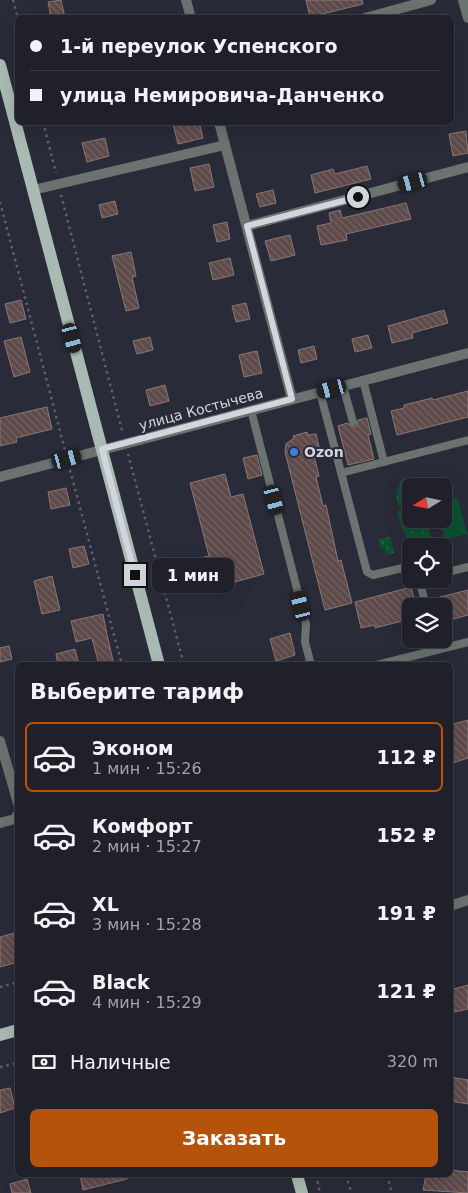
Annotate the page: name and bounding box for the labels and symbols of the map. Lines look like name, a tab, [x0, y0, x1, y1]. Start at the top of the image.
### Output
car	[396, 171, 429, 193]
route start	[347, 186, 369, 208]
car	[60, 322, 83, 354]
car	[315, 378, 348, 400]
street label: улица Костычева	[137, 385, 265, 433]
place label: Ozon	[304, 444, 344, 460]
marker: Ozon	[288, 446, 300, 458]
car	[50, 448, 83, 470]
north arrow	[402, 478, 452, 528]
car	[262, 484, 285, 516]
callout: 1 мин	[152, 558, 235, 592]
route end	[124, 564, 146, 586]
car	[290, 590, 311, 622]

